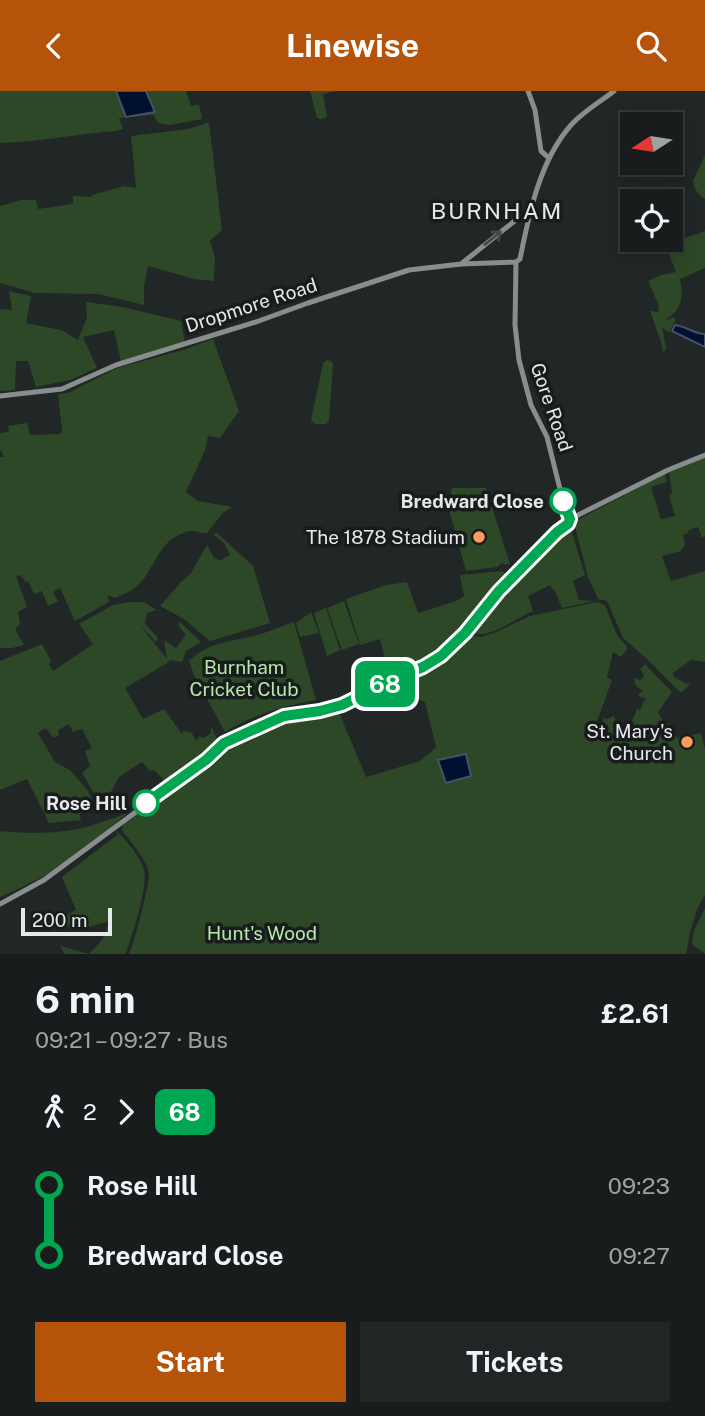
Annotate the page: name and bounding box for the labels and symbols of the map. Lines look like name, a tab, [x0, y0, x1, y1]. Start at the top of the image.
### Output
north arrow	[620, 112, 682, 175]
district label: BURNHAM	[431, 197, 563, 224]
one-way arrow	[484, 230, 502, 246]
street label: Dropmore Road	[182, 273, 320, 337]
street label: Gore Road	[527, 360, 577, 454]
marker: Bredward Close	[550, 488, 576, 514]
place label: Bredward Close	[400, 490, 544, 512]
place label: The 1878 Stadium	[306, 526, 465, 548]
marker: The 1878 Stadium	[471, 529, 487, 545]
park label: Burnham Cricket Club	[190, 656, 299, 700]
line badge: 68	[354, 661, 416, 707]
place label: St. Mary's Church	[586, 720, 673, 764]
marker: St. Mary's Church	[679, 734, 695, 750]
marker: Rose Hill	[133, 790, 159, 816]
place label: Rose Hill	[46, 792, 127, 814]
scale bar	[21, 905, 112, 937]
park label: Hunt's Wood	[207, 922, 317, 944]

